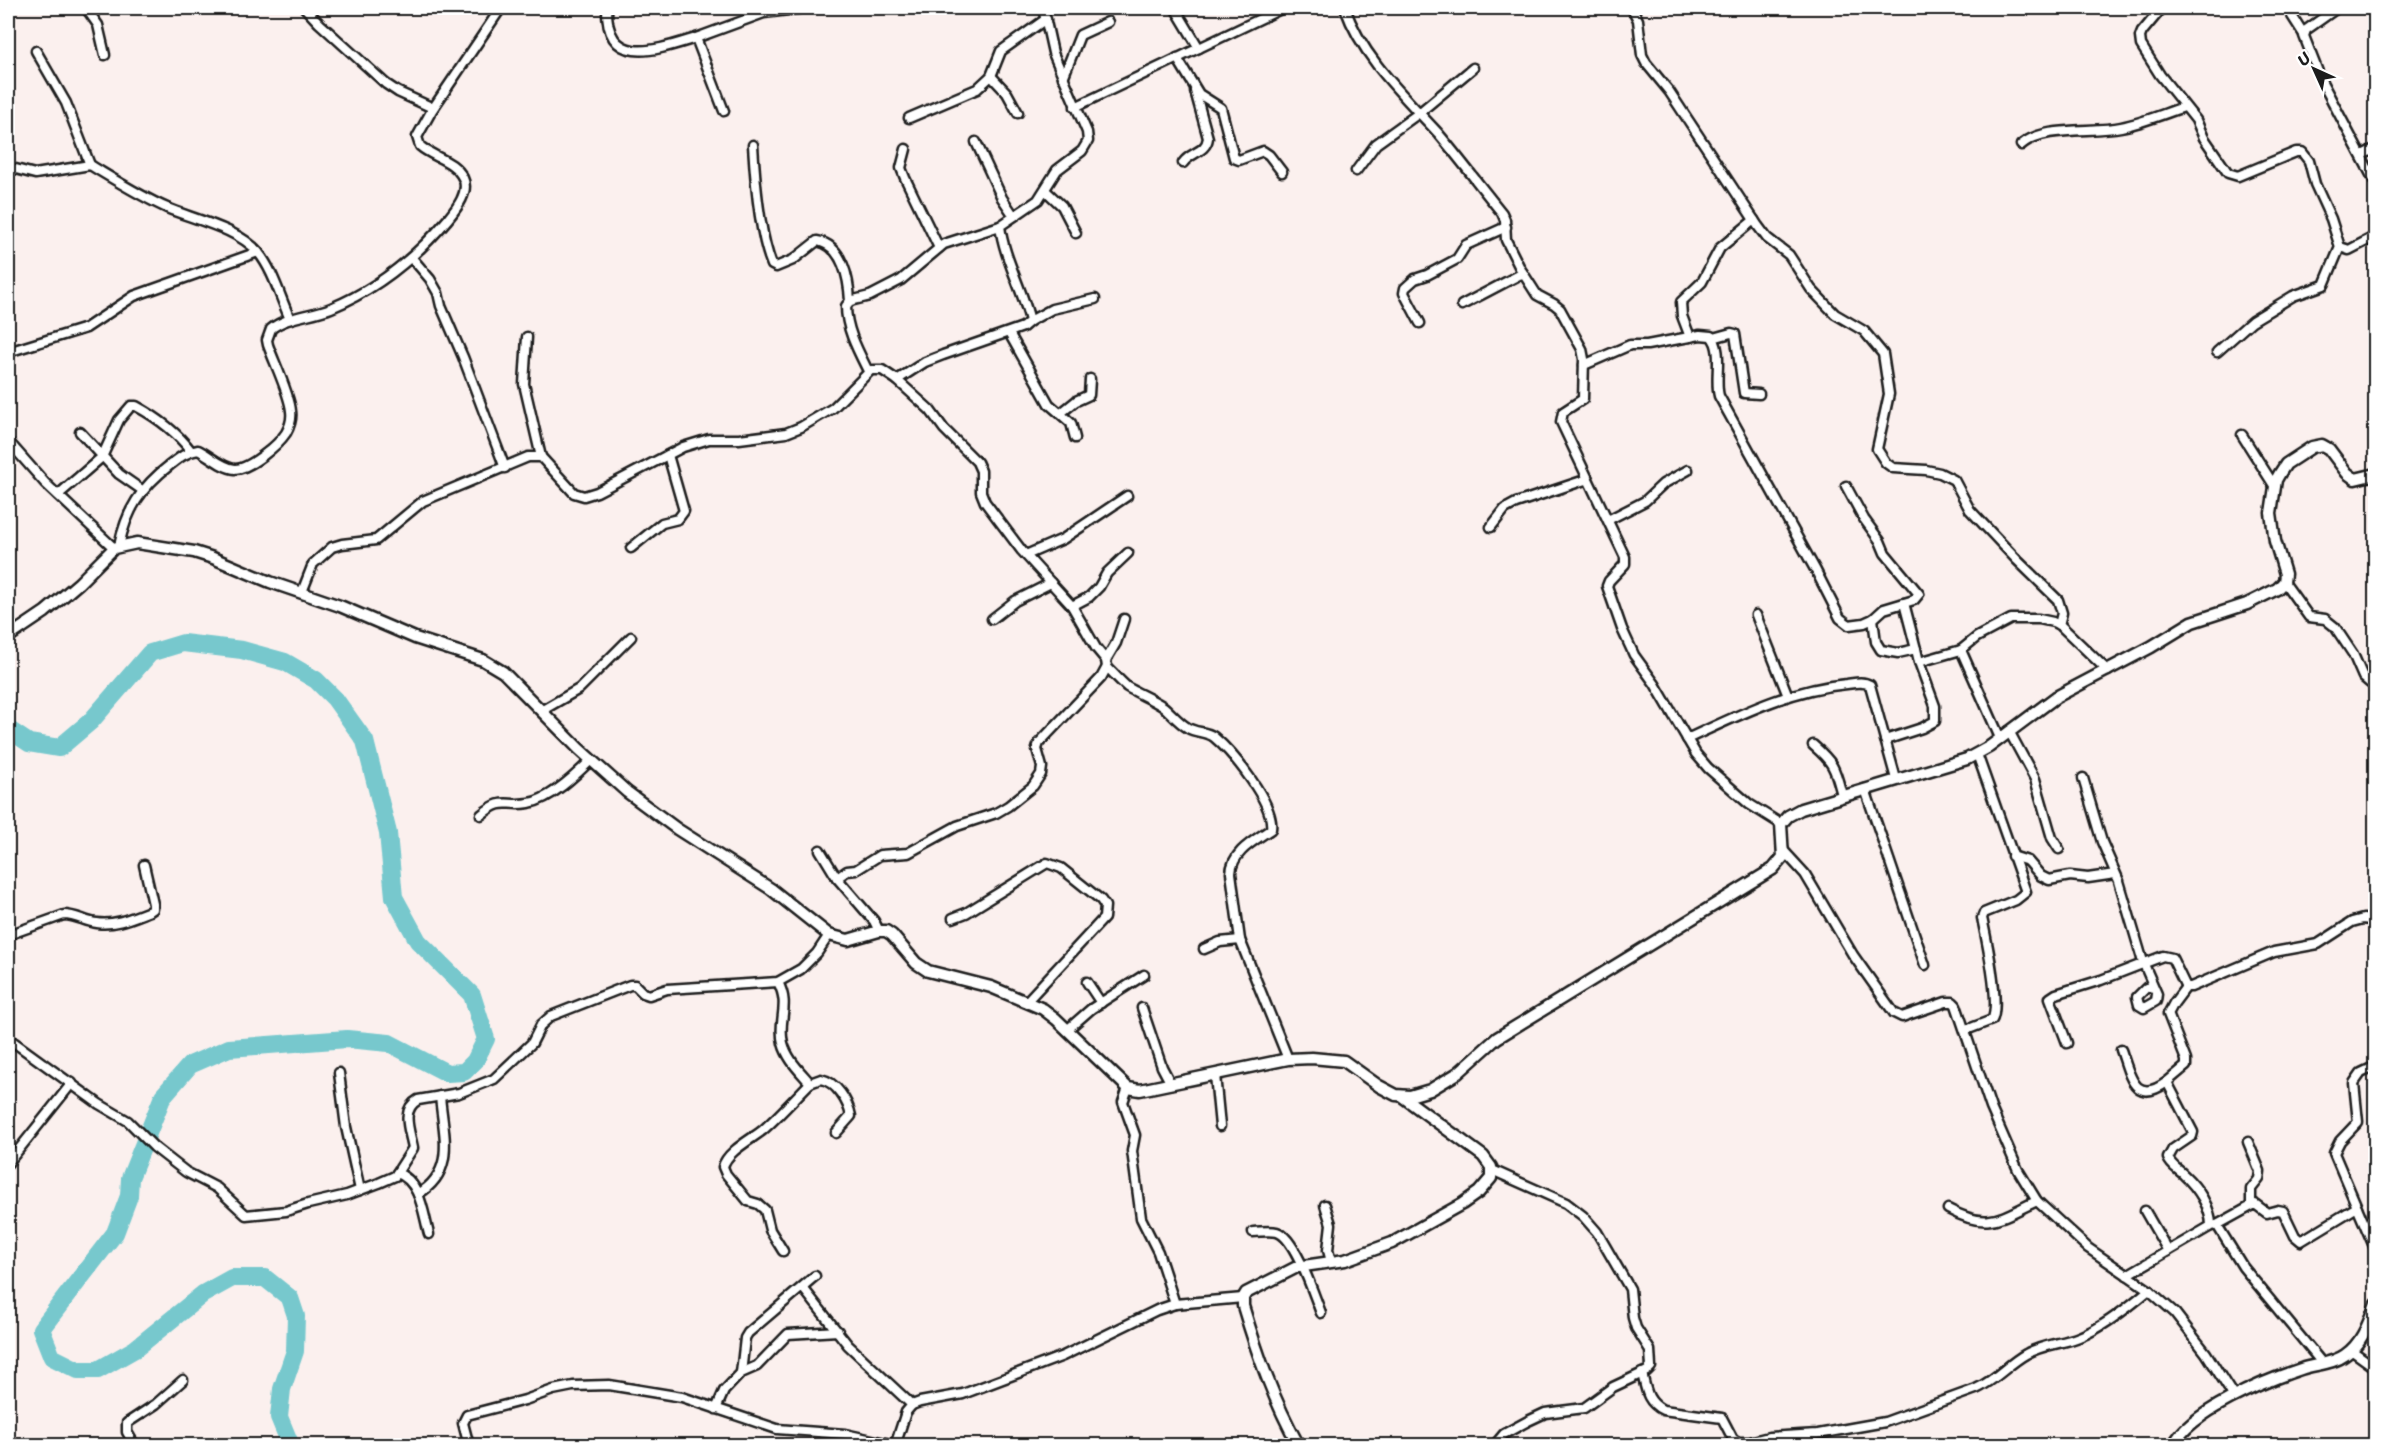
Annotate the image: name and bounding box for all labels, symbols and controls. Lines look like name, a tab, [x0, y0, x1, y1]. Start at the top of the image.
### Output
north arrow	[2284, 39, 2344, 99]
text: U	[2290, 44, 2319, 73]

